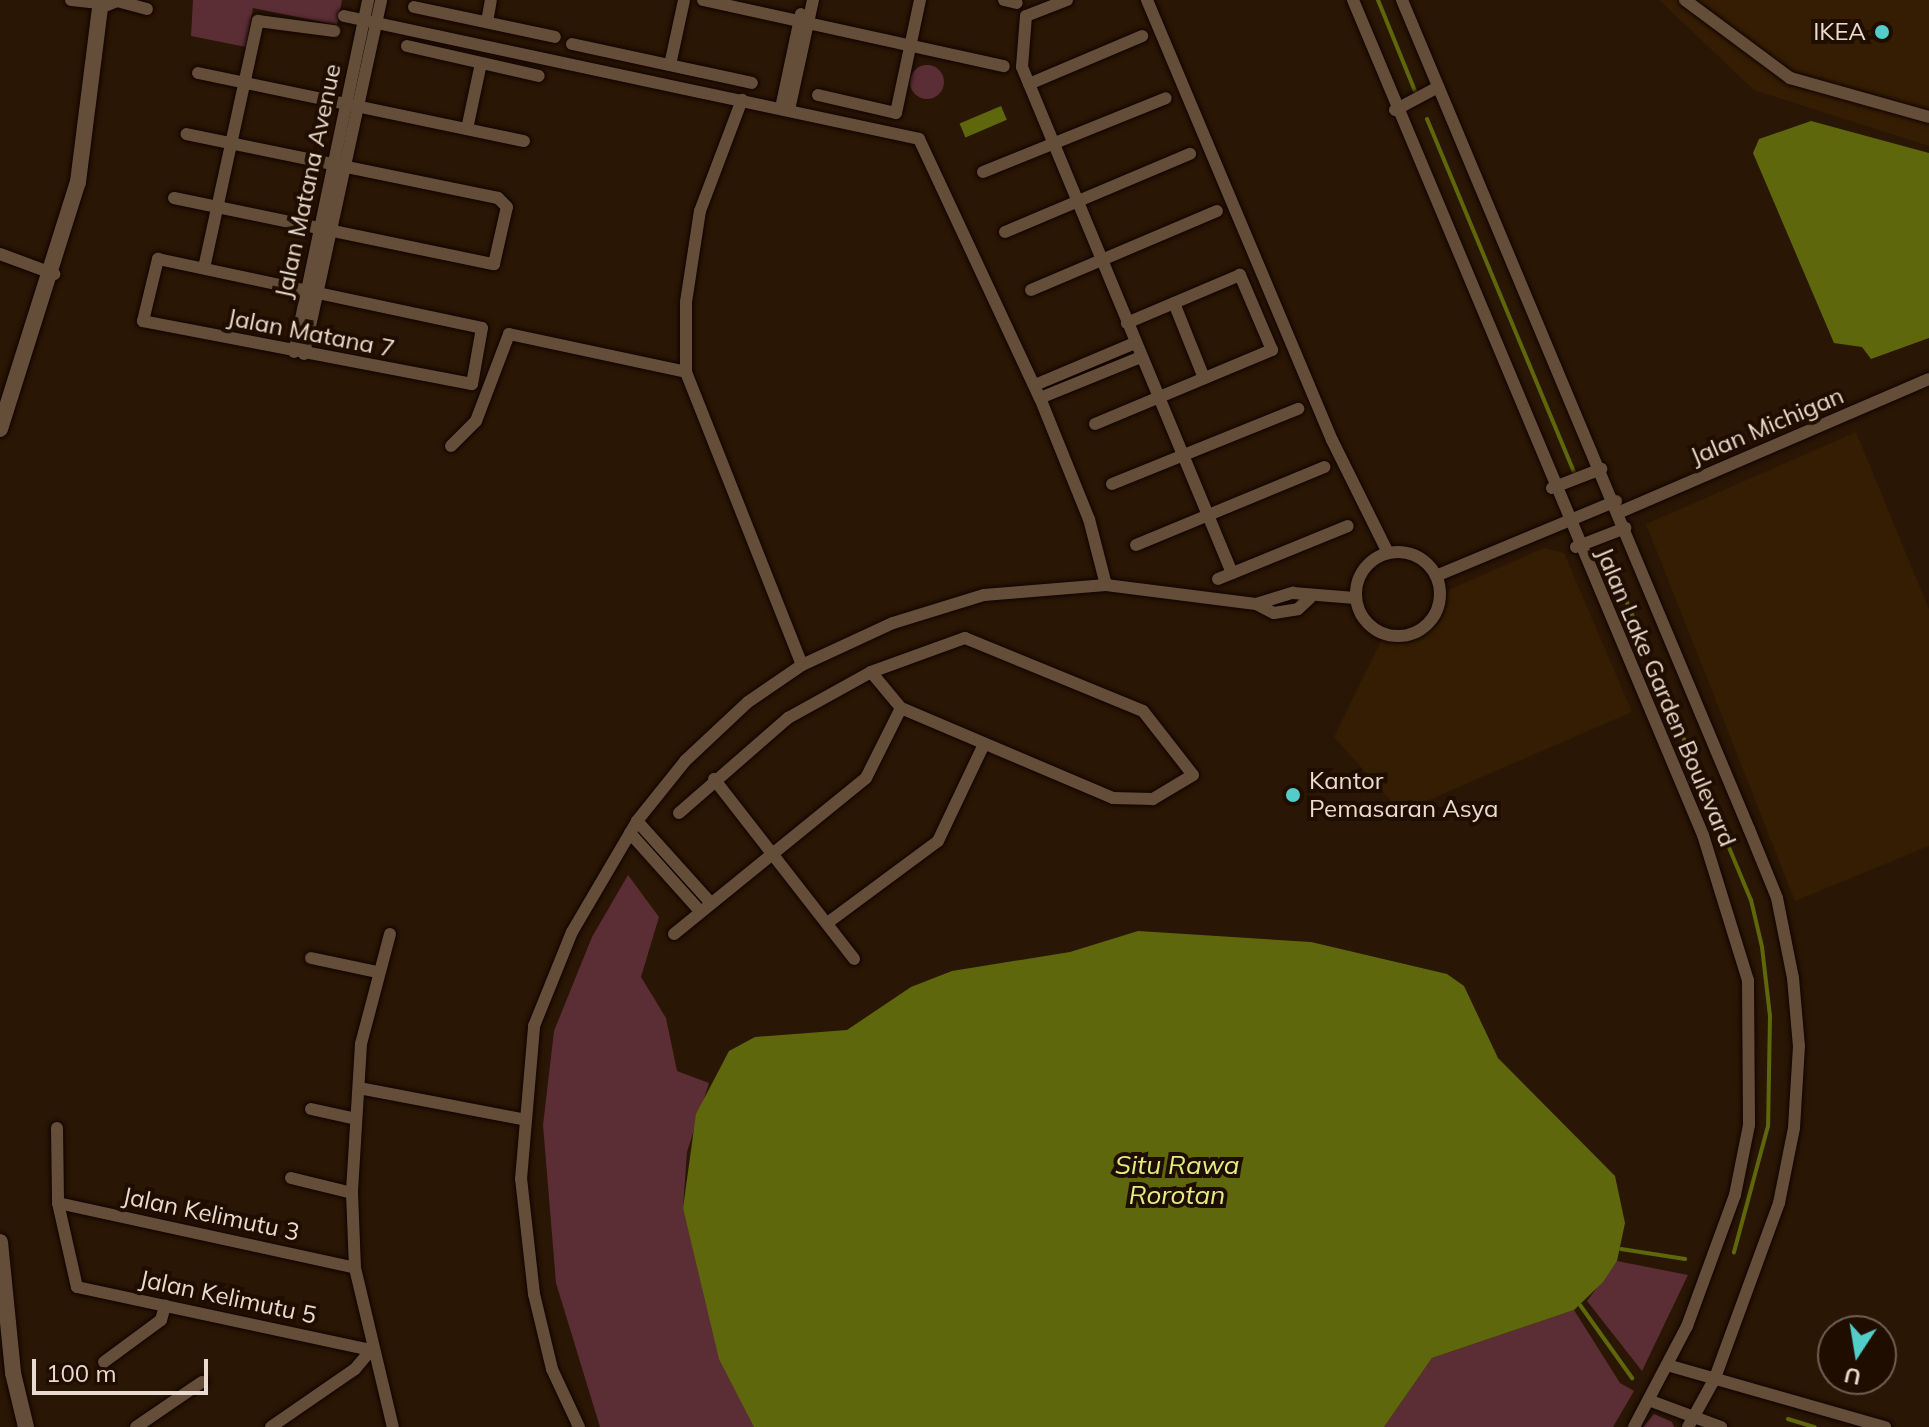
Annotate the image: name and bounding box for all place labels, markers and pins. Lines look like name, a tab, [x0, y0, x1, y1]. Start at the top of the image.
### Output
place label: IKEA	[1813, 18, 1866, 46]
marker: IKEA	[1873, 23, 1891, 41]
place label: Kantor Pemasaran Asya	[1309, 767, 1498, 823]
marker: Kantor Pemasaran Asya	[1284, 786, 1302, 804]

